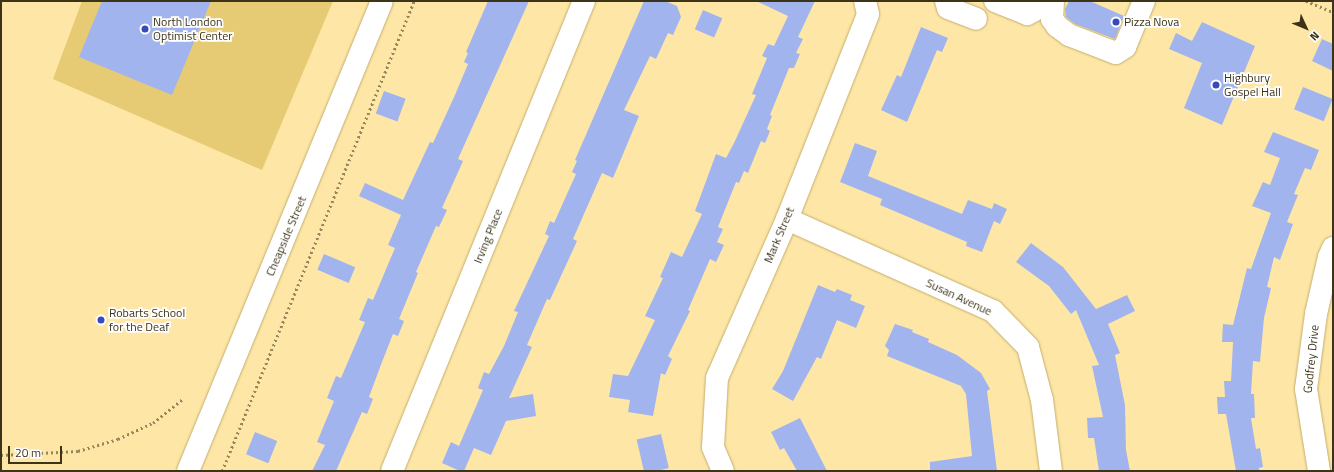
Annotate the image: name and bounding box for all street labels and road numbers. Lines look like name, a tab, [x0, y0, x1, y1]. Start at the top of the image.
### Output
street label: Cheapside Street	[263, 194, 309, 278]
street label: Mark Street	[761, 205, 797, 265]
street label: Irving Place	[470, 206, 506, 266]
street label: Susan Avenue	[924, 275, 994, 319]
street label: Godfrey Drive	[1300, 324, 1322, 394]

